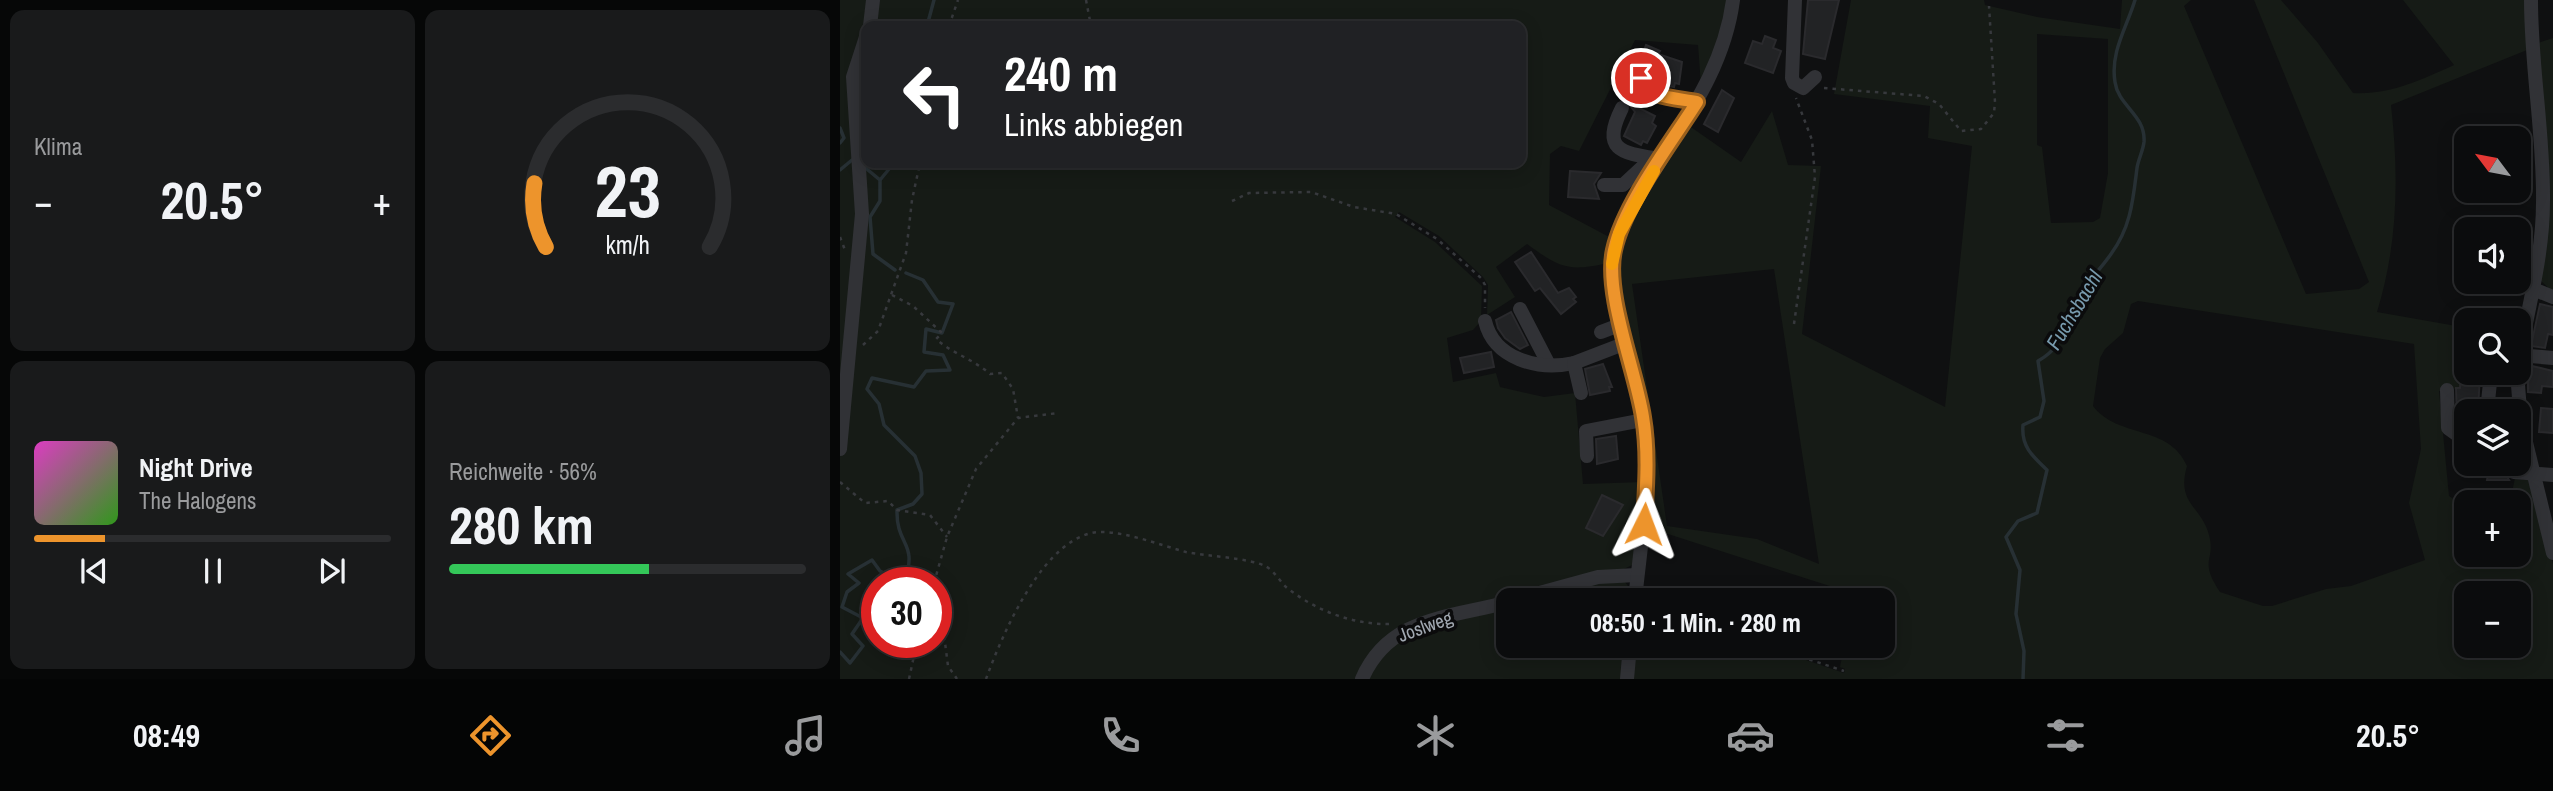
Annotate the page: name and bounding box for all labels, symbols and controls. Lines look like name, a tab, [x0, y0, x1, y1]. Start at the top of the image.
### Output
text: 240 m	[1004, 40, 1118, 106]
pin	[1611, 48, 1671, 108]
icon: left	[889, 49, 980, 140]
icon: arrive	[1622, 59, 1660, 97]
text: Links abbiegen	[1004, 103, 1183, 146]
north arrow	[2454, 126, 2530, 203]
map controls	[2454, 126, 2531, 658]
text: Klima	[34, 131, 82, 162]
text: 23	[594, 142, 661, 240]
text: 20.5°	[161, 165, 264, 235]
text: −	[34, 176, 52, 227]
text: +	[373, 176, 391, 227]
button: sound	[2454, 217, 2531, 294]
text: km/h	[605, 227, 650, 261]
water label: Fuchsbachl	[2039, 264, 2110, 355]
button: search	[2454, 308, 2531, 385]
button: layers	[2454, 399, 2531, 476]
text: Night Drive	[139, 450, 253, 485]
text: Reichweite · 56%	[449, 456, 597, 487]
text: The Halogens	[139, 485, 256, 516]
position arrow	[1607, 487, 1681, 561]
text: 280 km	[449, 490, 594, 560]
button: +	[2454, 490, 2531, 567]
icon: previous	[75, 552, 113, 590]
icon: pause	[194, 552, 232, 590]
icon: next	[313, 552, 351, 590]
speed limit sign: 30	[861, 567, 952, 658]
button: −	[2454, 581, 2531, 658]
street label: Joslweg	[1394, 604, 1456, 648]
text: 08:50 · 1 Min. · 280 m	[1590, 605, 1801, 640]
icon: directions	[466, 711, 515, 760]
icon: music	[781, 711, 830, 760]
icon: phone	[1096, 711, 1145, 760]
icon: climate	[1411, 711, 1460, 760]
icon: car	[1726, 711, 1775, 760]
icon: filters	[2041, 711, 2090, 760]
text: 08:49	[133, 714, 200, 757]
text: 20.5°	[2356, 714, 2420, 757]

